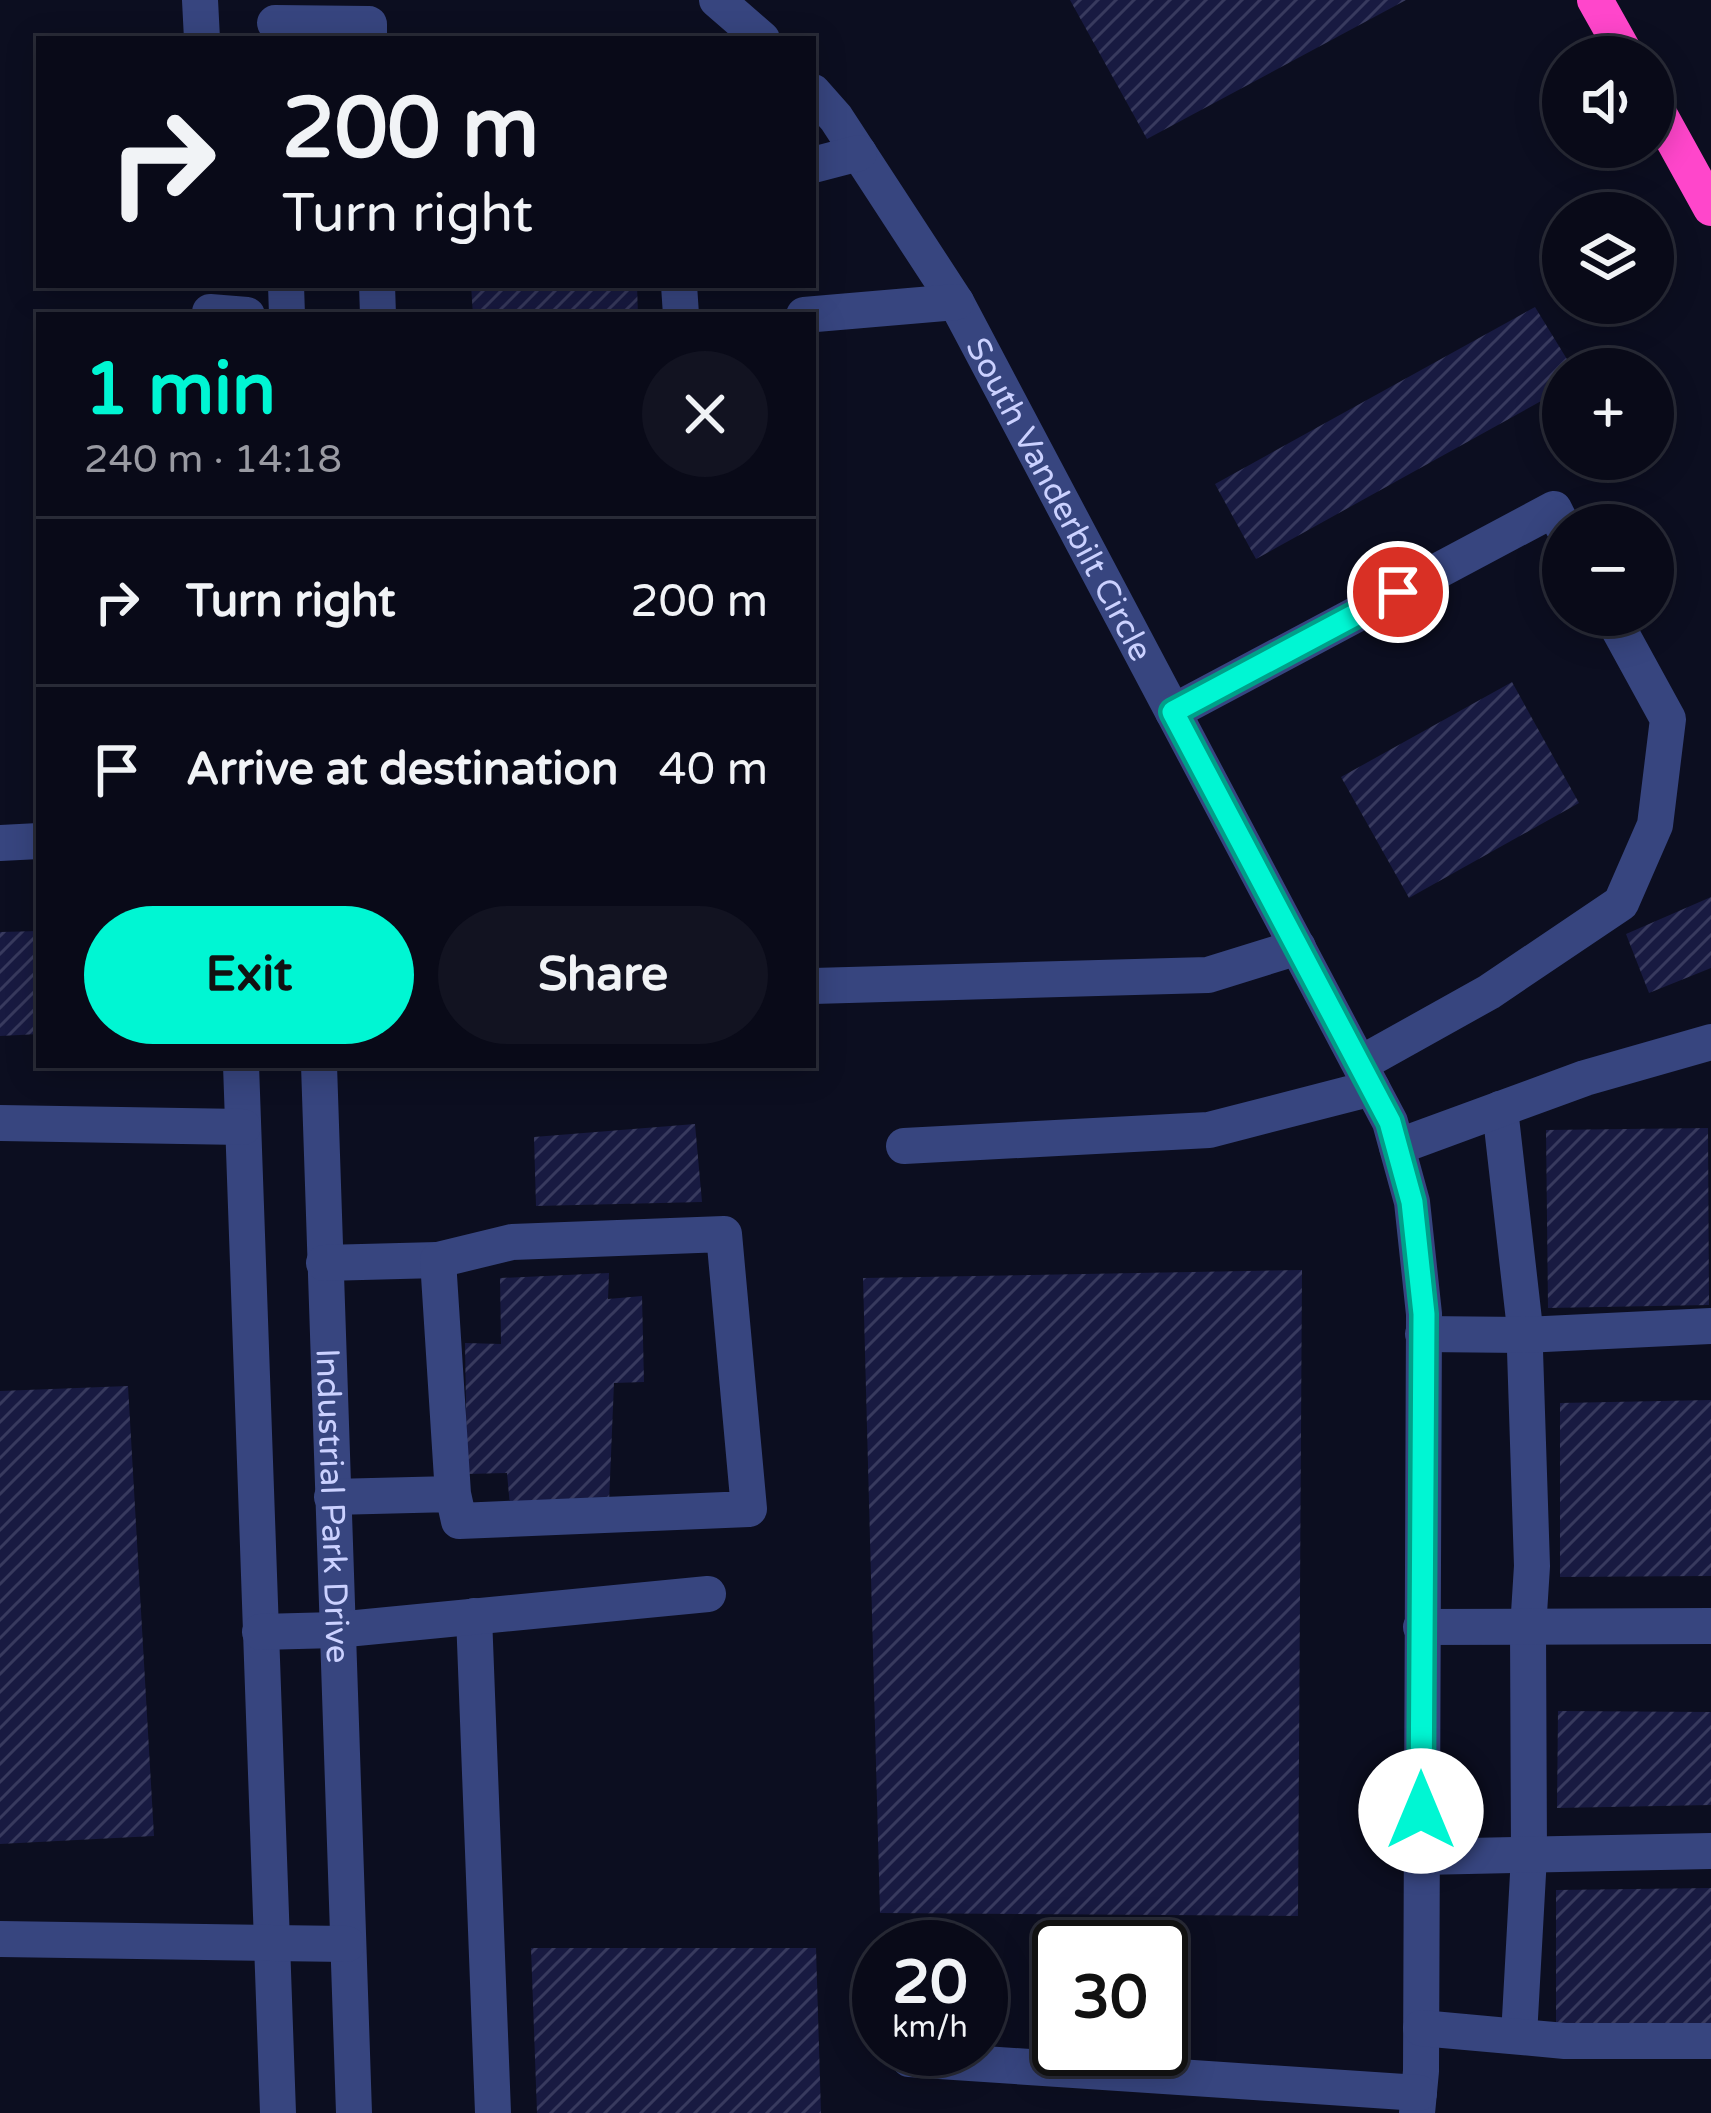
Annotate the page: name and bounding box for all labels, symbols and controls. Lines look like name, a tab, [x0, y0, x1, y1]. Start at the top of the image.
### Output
map controls	[1542, 36, 1674, 636]
button: sound	[1542, 36, 1674, 168]
text: 200 m	[282, 79, 539, 180]
icon: right	[84, 84, 240, 240]
text: Turn right	[282, 181, 533, 246]
button: layers	[1542, 192, 1674, 324]
street label: South Vanderbilt Circle	[957, 331, 1160, 668]
text: 1 min	[84, 347, 276, 434]
button: +	[1542, 348, 1674, 480]
button: close	[642, 351, 768, 477]
text: 240 m · 14:18	[84, 436, 342, 483]
button: −	[1542, 504, 1674, 636]
pin	[1347, 541, 1449, 643]
icon: arrive	[1365, 559, 1431, 625]
icon: right	[84, 569, 150, 635]
text: Turn right	[186, 575, 395, 629]
text: 200 m	[630, 575, 768, 629]
icon: arrive	[84, 737, 150, 803]
text: Arrive at destination	[186, 743, 618, 797]
text: 40 m	[658, 743, 768, 797]
button: Exit	[84, 906, 414, 1044]
button: Share	[438, 906, 768, 1044]
street label: Industrial Park Drive	[307, 1348, 357, 1664]
position arrow	[1358, 1748, 1484, 1874]
speed limit sign: 30	[1032, 1920, 1188, 2076]
text: 20	[892, 1947, 968, 2019]
text: km/h	[892, 2009, 968, 2046]

